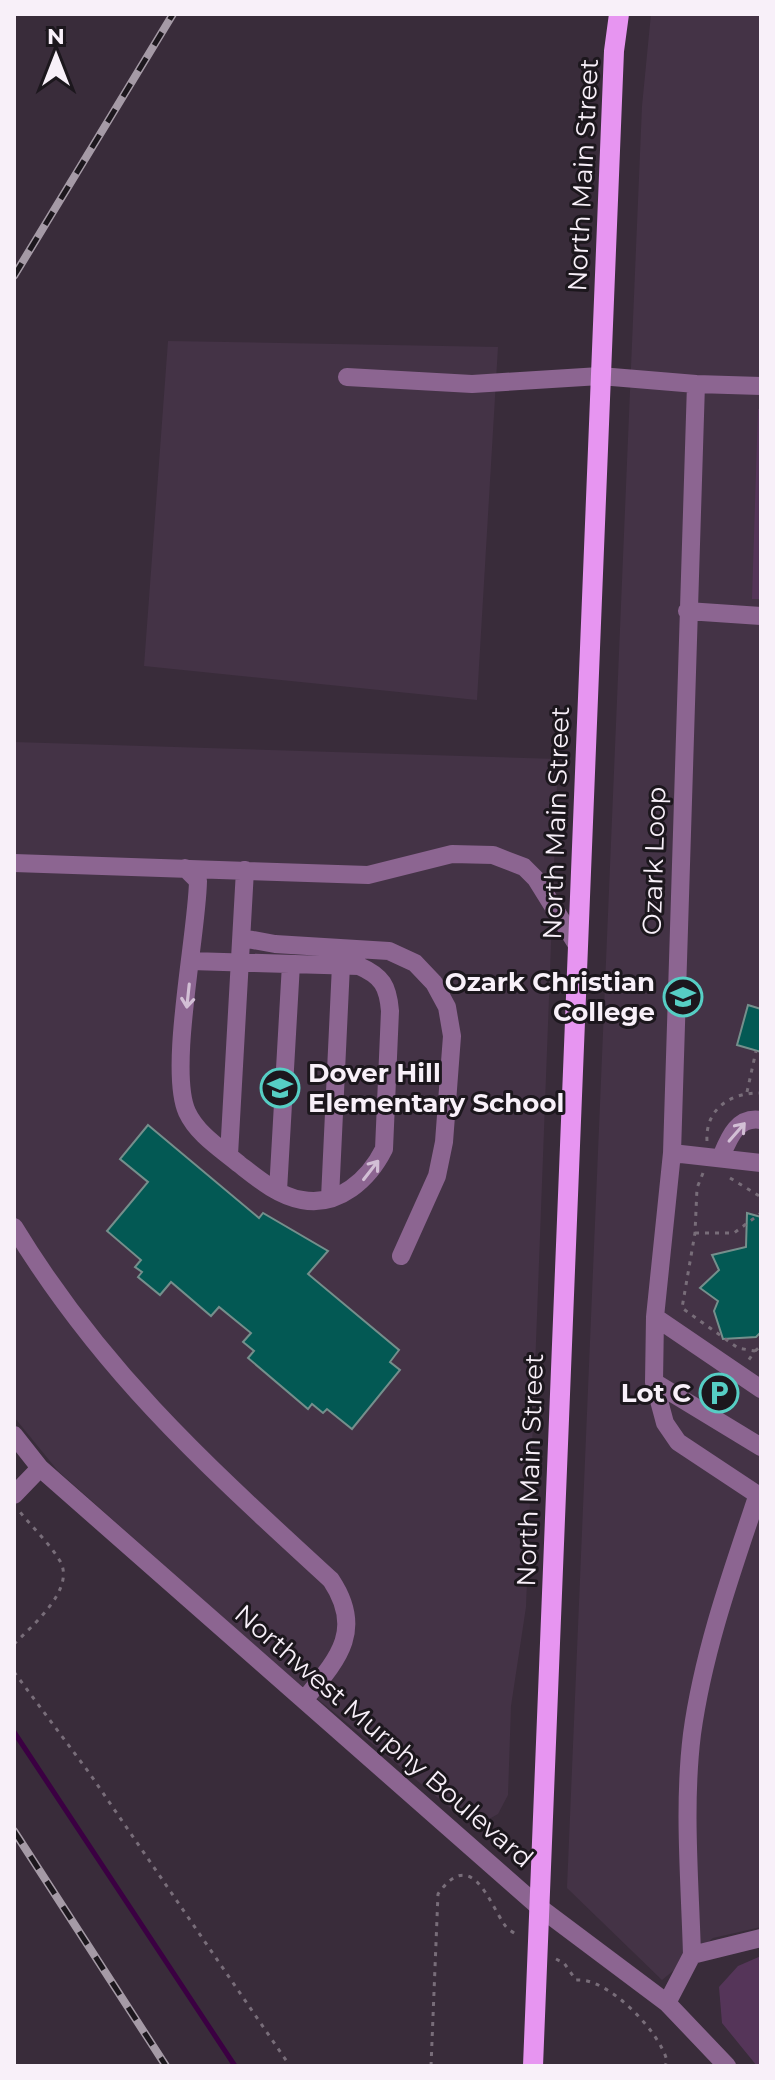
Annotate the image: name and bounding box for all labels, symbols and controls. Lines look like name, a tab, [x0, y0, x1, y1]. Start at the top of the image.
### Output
north arrow	[16, 16, 96, 96]
text: N	[47, 23, 65, 50]
street label: North Main Street	[561, 58, 605, 292]
street label: North Main Street	[536, 706, 576, 940]
street label: Ozark Loop	[635, 786, 673, 936]
place label: Ozark Christian College	[445, 966, 655, 1028]
school or university icon: Ozark Christian College	[662, 976, 704, 1018]
one-way arrow	[180, 982, 195, 1009]
place label: Dover Hill Elementary School	[308, 1057, 564, 1119]
school or university icon: Dover Hill Elementary School	[259, 1067, 301, 1109]
one-way arrow	[728, 1122, 746, 1142]
one-way arrow	[362, 1160, 379, 1181]
street label: North Main Street	[510, 1353, 550, 1587]
parking icon: Lot C	[698, 1372, 740, 1414]
place label: Lot C	[621, 1377, 691, 1409]
street label: Northwest Murphy Boulevard	[228, 1598, 540, 1874]

